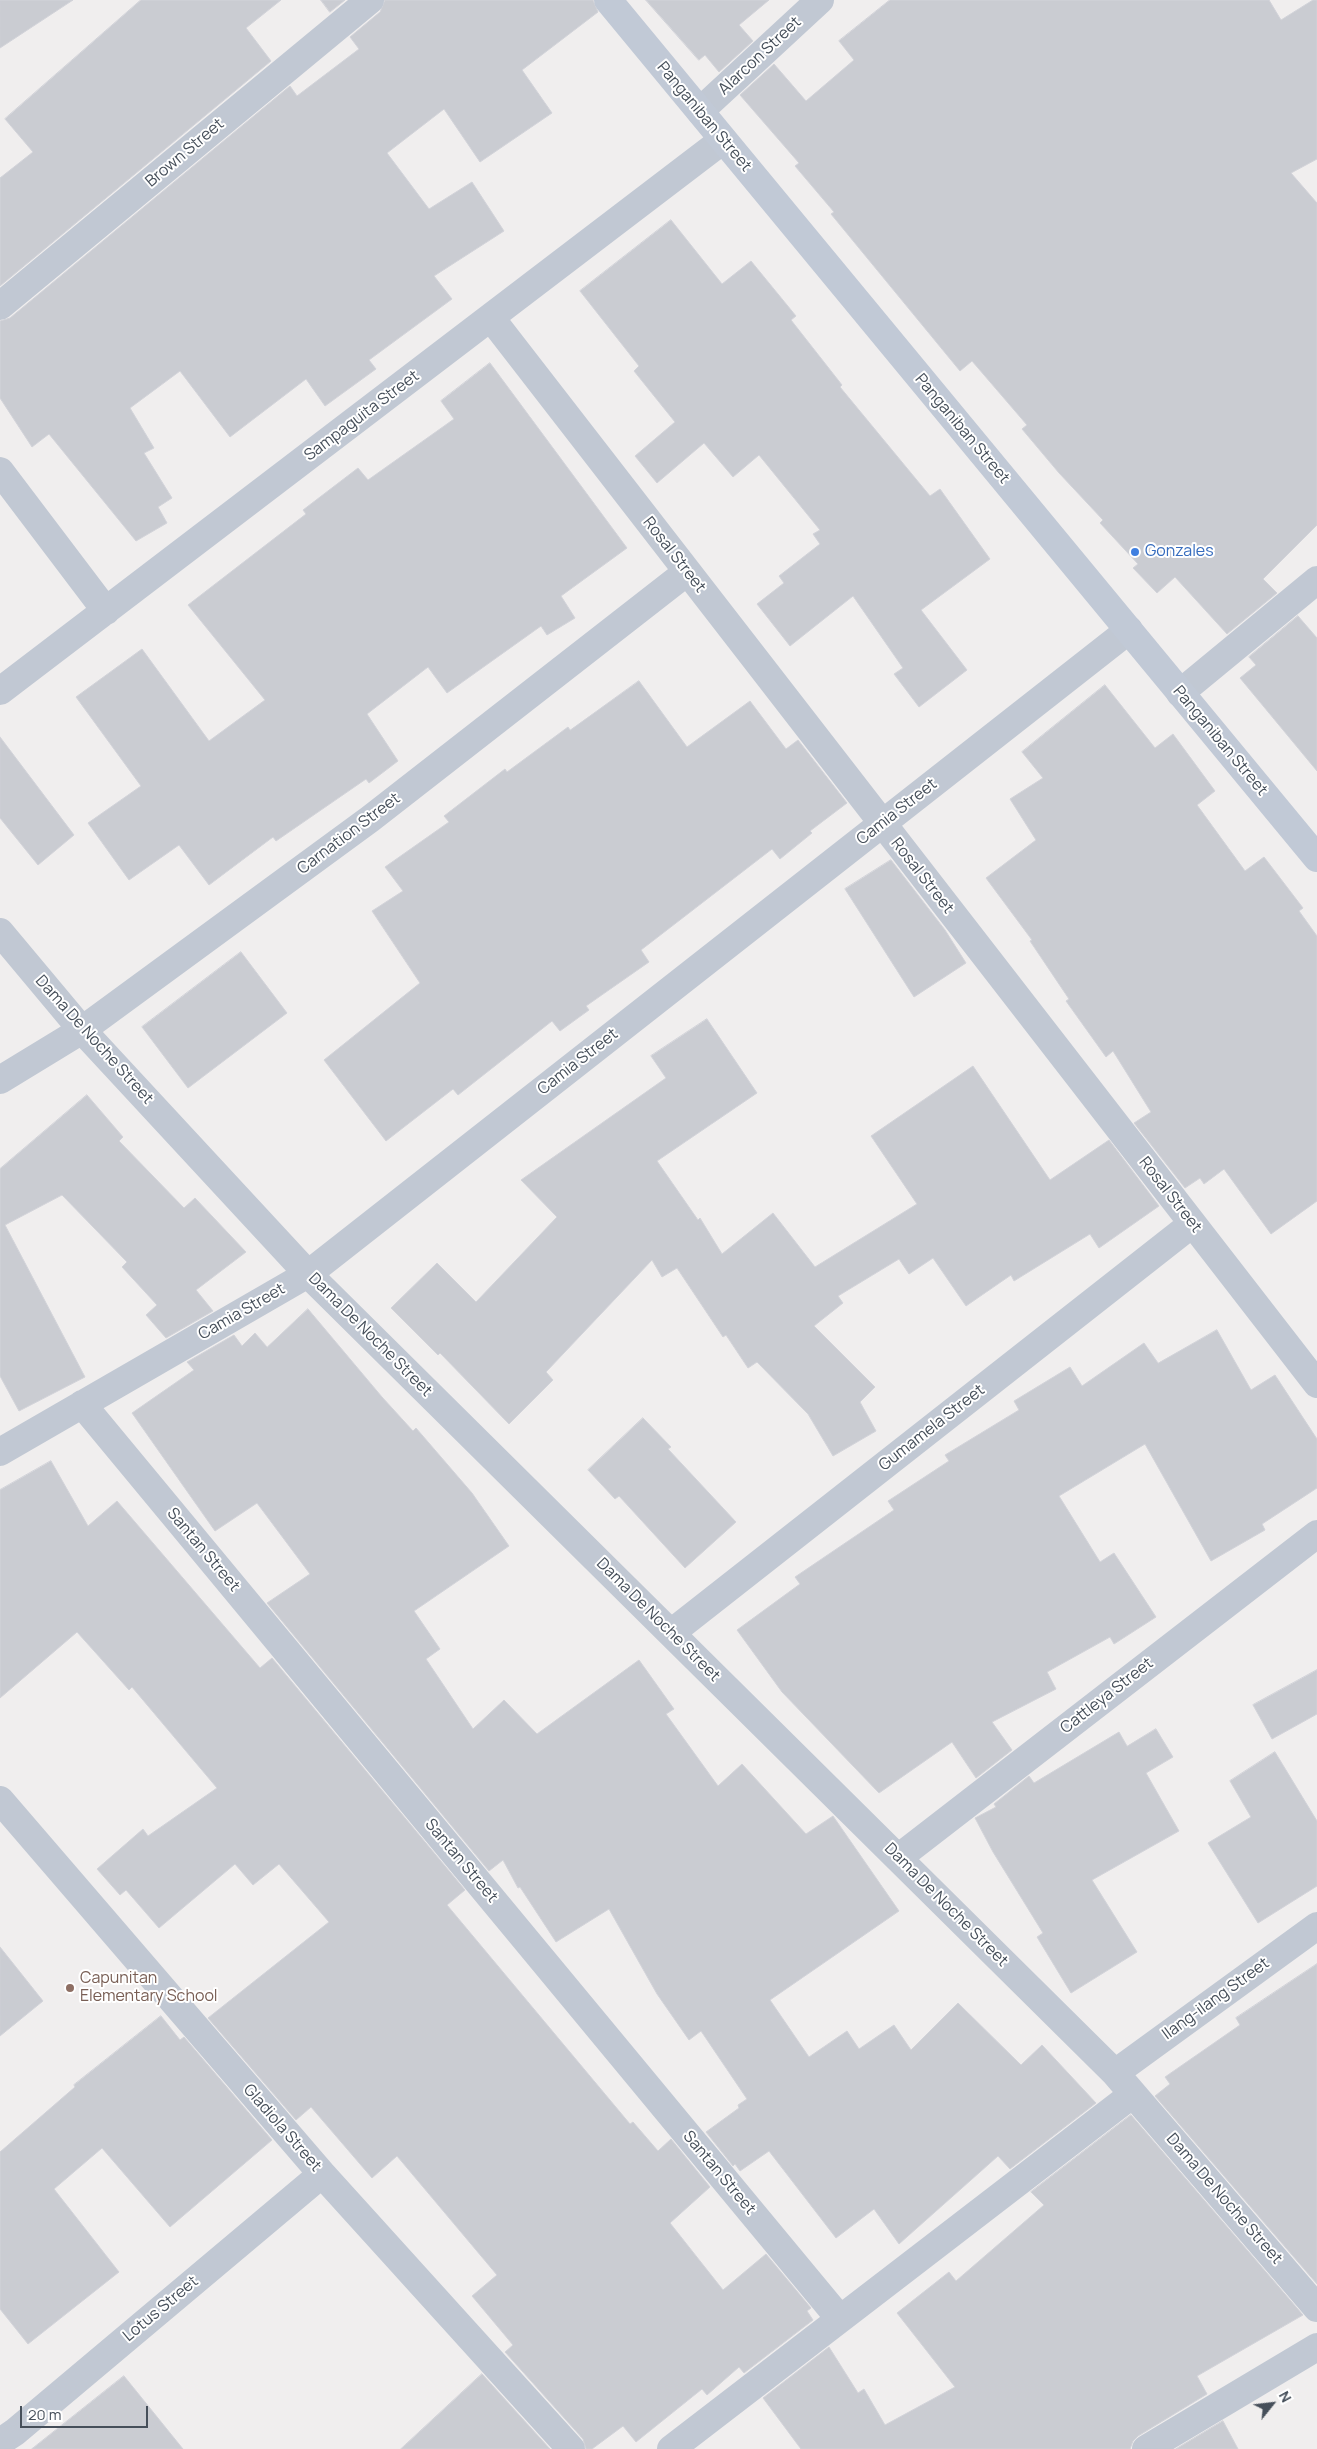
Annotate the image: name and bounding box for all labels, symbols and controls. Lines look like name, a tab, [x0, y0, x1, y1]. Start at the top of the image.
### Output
street label: Alarcon Street	[715, 13, 805, 99]
street label: Panganiban Street	[653, 58, 755, 176]
street label: Brown Street	[142, 115, 228, 191]
street label: Sampaguita Street	[301, 367, 423, 465]
street label: Panganiban Street	[911, 370, 1013, 488]
street label: Rosal Street	[639, 513, 709, 597]
place label: Gonzales	[1145, 542, 1214, 562]
marker: Gonzales	[1129, 546, 1141, 558]
street label: Panganiban Street	[1169, 682, 1271, 800]
street label: Camia Street	[853, 775, 941, 849]
street label: Carnation Street	[294, 789, 404, 879]
street label: Rosal Street	[887, 834, 957, 918]
street label: Dama De Noche Street	[31, 972, 157, 1108]
street label: Camia Street	[534, 1025, 622, 1099]
street label: Rosal Street	[1135, 1153, 1205, 1237]
street label: Dama De Noche Street	[304, 1269, 436, 1401]
street label: Camia Street	[195, 1280, 289, 1344]
street label: Gumamela Street	[875, 1381, 989, 1475]
street label: Santan Street	[162, 1504, 244, 1596]
street label: Dama De Noche Street	[592, 1554, 724, 1686]
street label: Cattleya Street	[1057, 1654, 1157, 1738]
street label: Santan Street	[420, 1815, 502, 1907]
street label: Dama De Noche Street	[880, 1839, 1012, 1971]
street label: Ilang-ilang Street	[1159, 1954, 1273, 2044]
place label: Capunitan Elementary School	[80, 1969, 218, 2007]
marker: Capunitan Elementary School	[64, 1982, 76, 1994]
street label: Gladiola Street	[239, 2080, 325, 2176]
street label: Santan Street	[678, 2127, 760, 2219]
street label: Dama De Noche Street	[1162, 2130, 1286, 2268]
street label: Lotus Street	[120, 2272, 202, 2346]
north arrow	[1247, 2379, 1297, 2429]
text: N	[1275, 2387, 1296, 2405]
scale bar	[22, 2396, 150, 2428]
text: 20 m	[28, 2404, 61, 2425]

